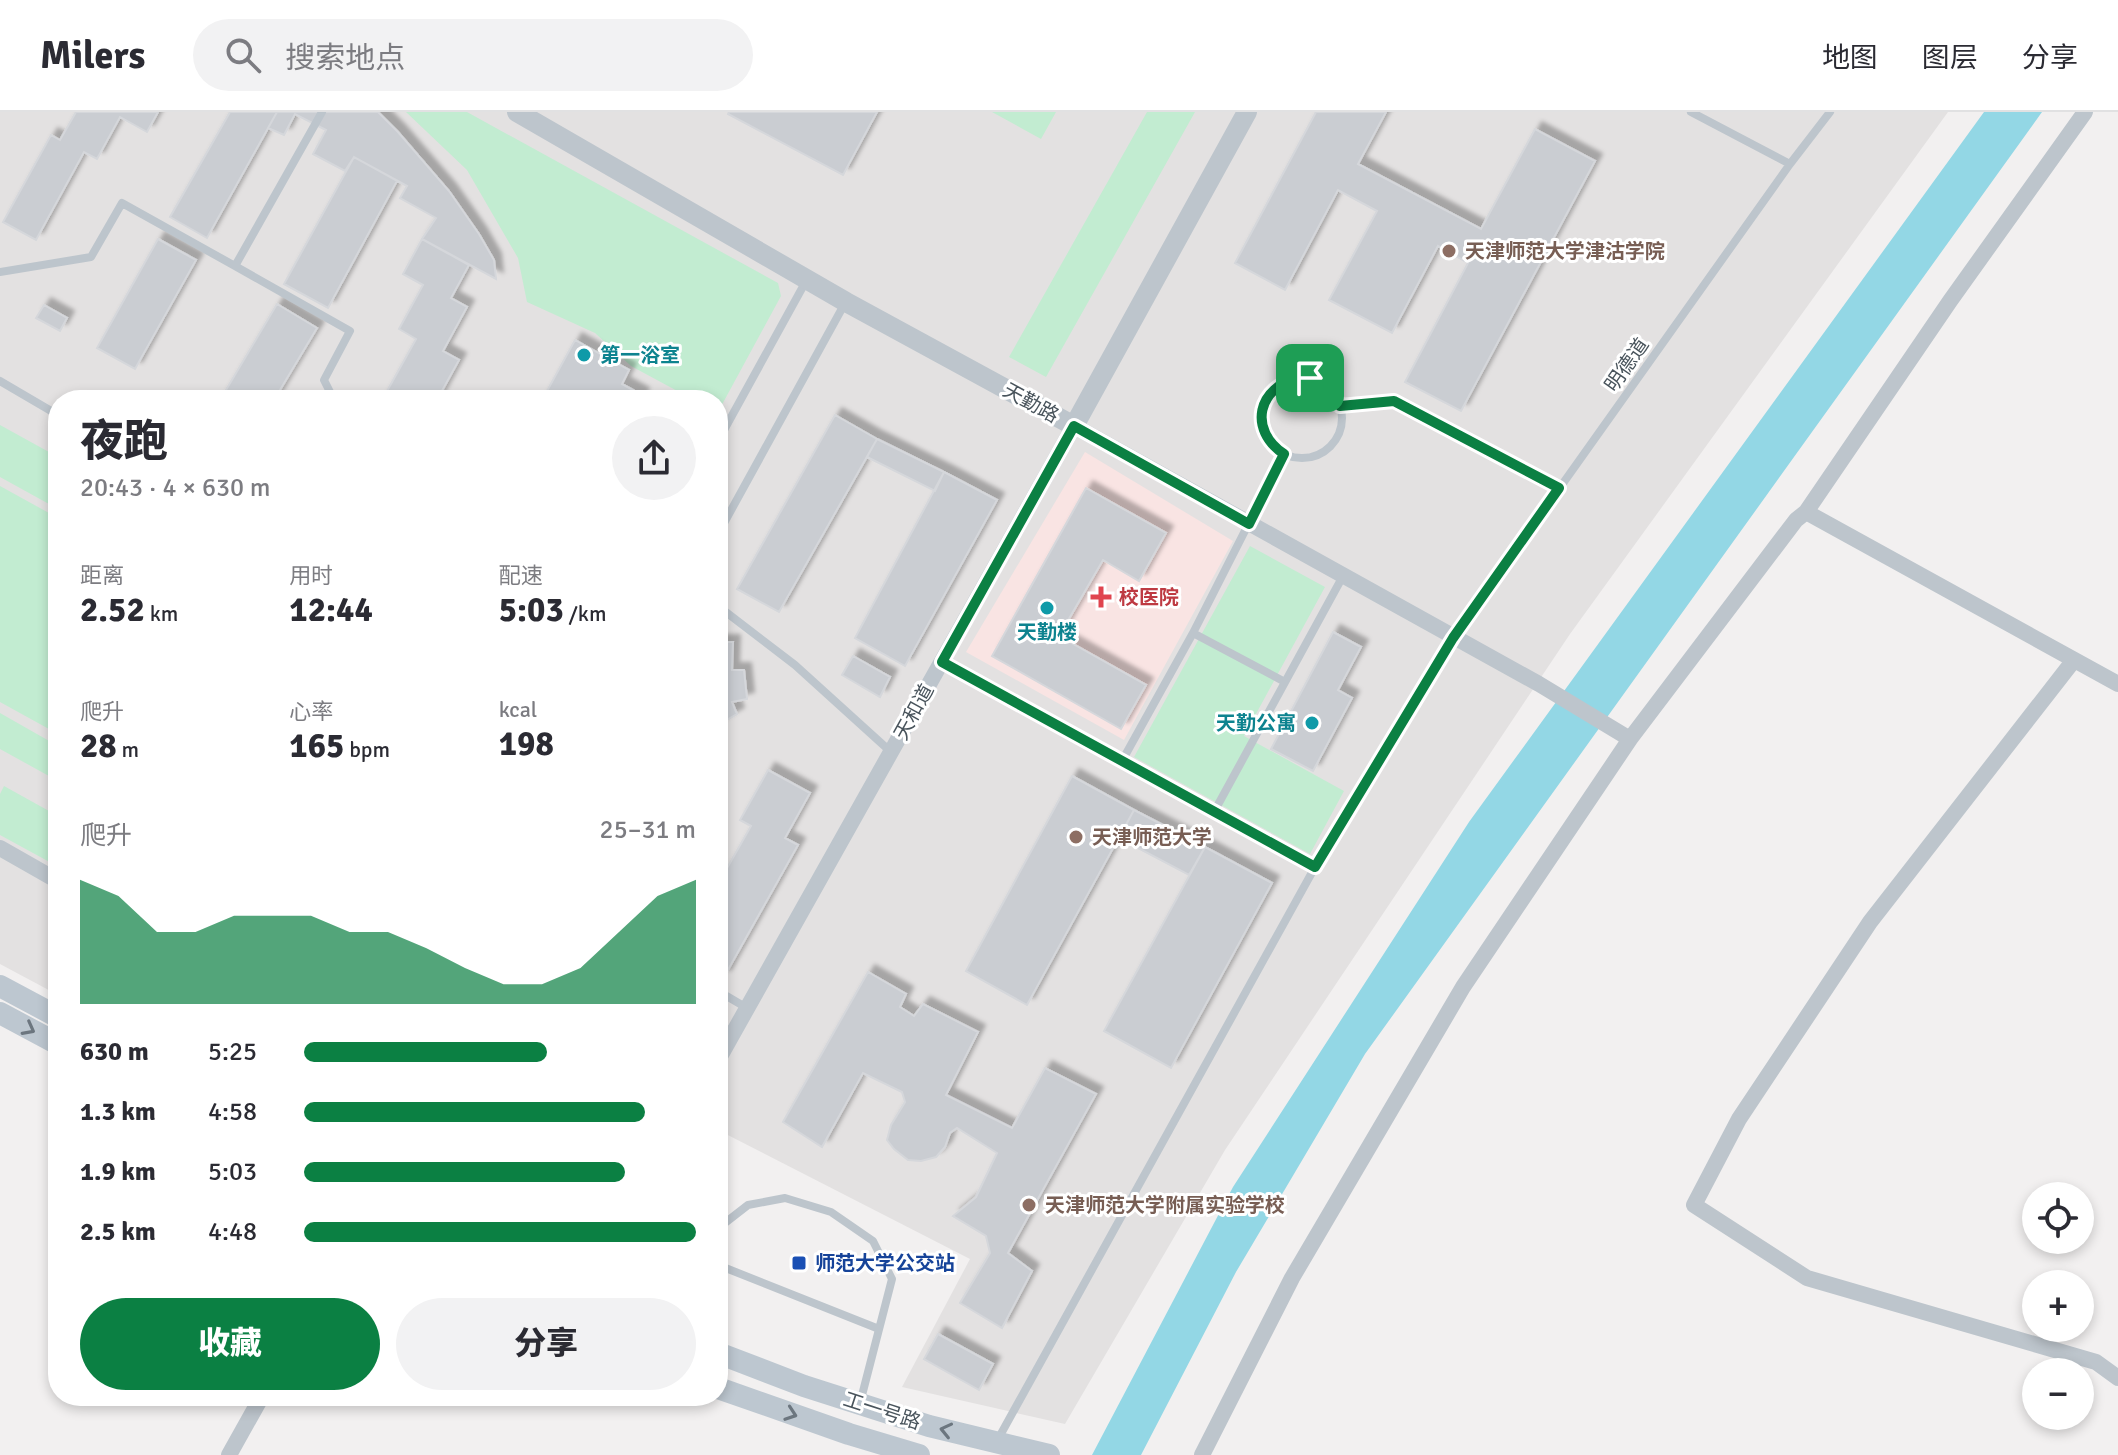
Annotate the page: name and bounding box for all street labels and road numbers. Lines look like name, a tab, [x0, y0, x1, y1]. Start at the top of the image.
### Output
street label: 明德道	[1600, 333, 1654, 397]
street label: 天勤路	[999, 378, 1063, 428]
street label: 天和道	[889, 680, 939, 744]
street label: 工一号路	[840, 1387, 924, 1435]

